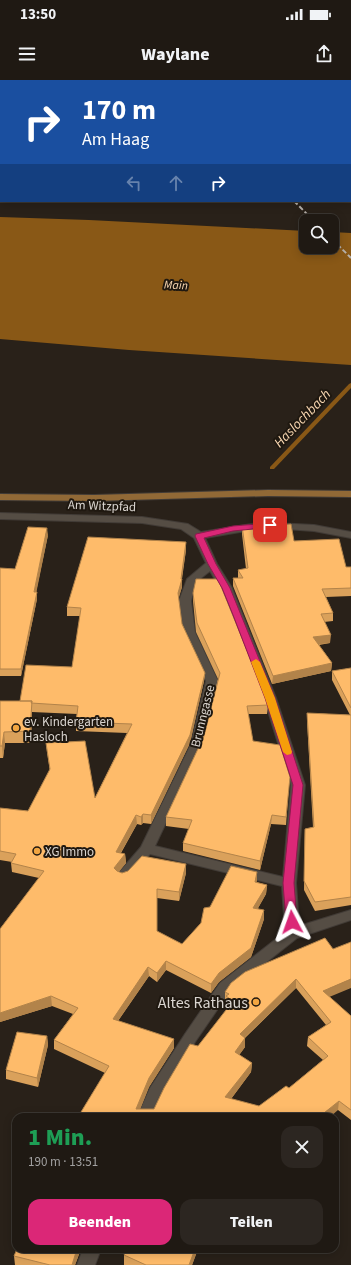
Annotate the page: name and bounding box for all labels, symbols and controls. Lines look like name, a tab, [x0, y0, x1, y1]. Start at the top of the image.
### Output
text: 13:50	[20, 4, 56, 25]
text: Waylane	[141, 42, 210, 67]
icon: menu	[16, 43, 38, 65]
icon: share	[313, 43, 335, 65]
text: 170 m	[82, 90, 156, 130]
icon: right	[16, 96, 68, 148]
text: Am Haag	[82, 127, 149, 152]
icon: left	[123, 172, 145, 194]
icon: ahead	[165, 172, 187, 194]
icon: right	[207, 172, 229, 194]
map controls	[299, 214, 339, 254]
button: search	[299, 214, 339, 254]
water label: Main	[164, 277, 188, 294]
water label: Haslochbach	[270, 385, 336, 452]
street label: Am Witzpfad	[68, 496, 136, 516]
pin	[253, 508, 287, 542]
icon: arrive	[259, 514, 281, 536]
street label: Brunngasse	[187, 683, 219, 749]
place label: ev. Kindergarten Hasloch	[24, 713, 113, 746]
marker: ev. Kindergarten Hasloch	[11, 723, 21, 733]
place label: XG Immo	[45, 843, 94, 861]
marker: XG Immo	[32, 846, 42, 856]
position arrow	[271, 901, 313, 943]
place label: Altes Rathaus	[158, 992, 248, 1014]
marker: Altes Rathaus	[251, 997, 261, 1007]
text: 1 Min.	[28, 1120, 92, 1155]
button: close	[281, 1126, 323, 1168]
text: 190 m · 13:51	[28, 1153, 98, 1171]
button: Beenden	[28, 1199, 172, 1245]
button: Teilen	[180, 1199, 323, 1245]

